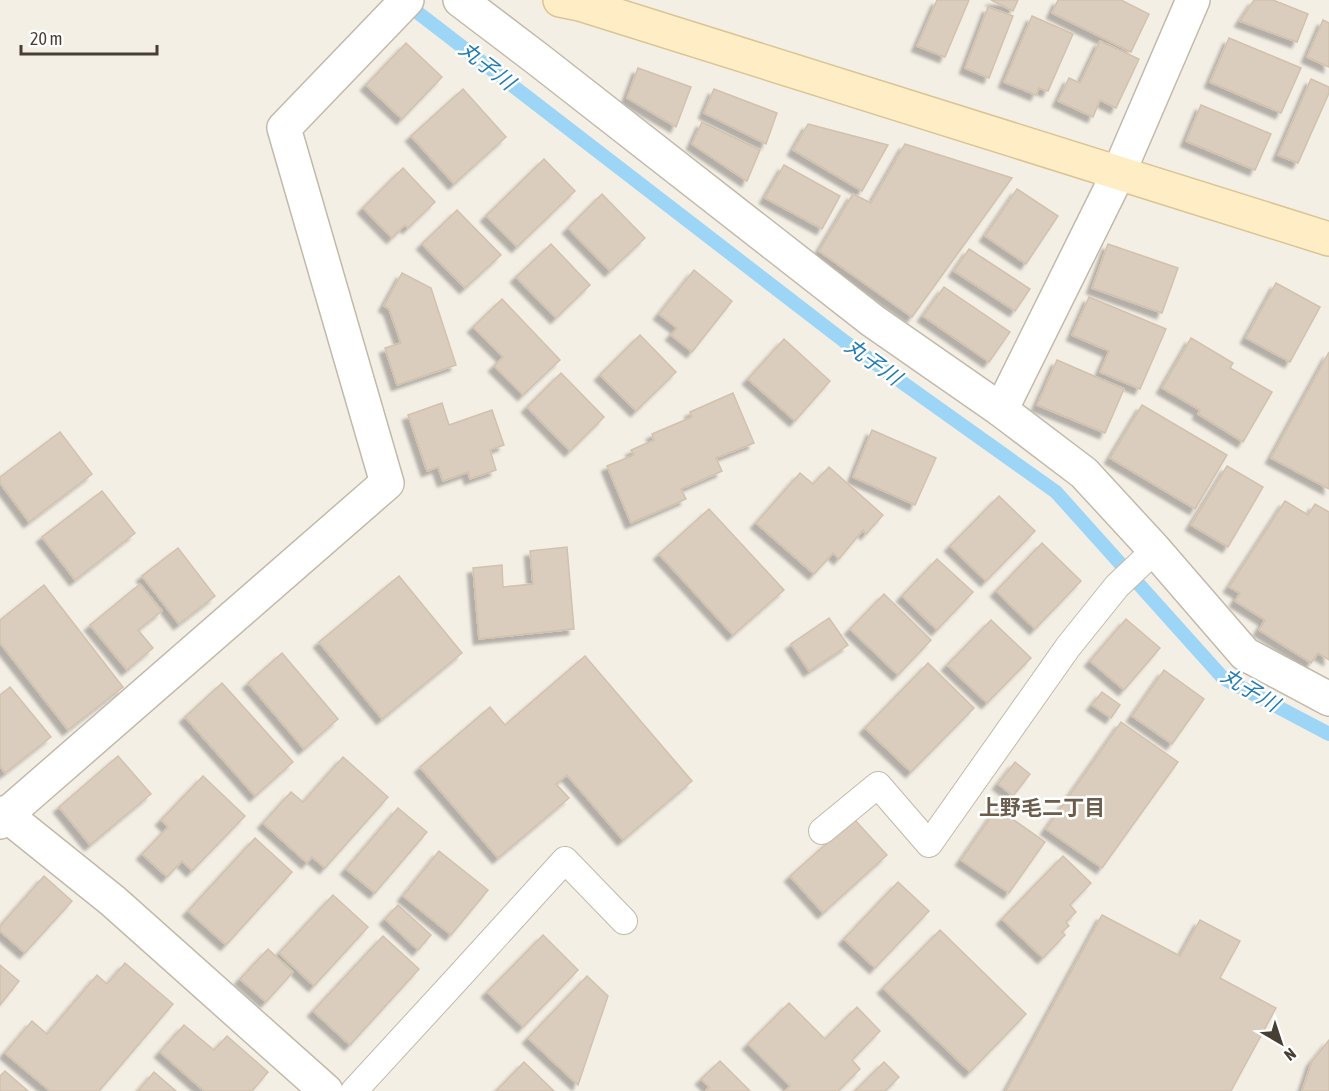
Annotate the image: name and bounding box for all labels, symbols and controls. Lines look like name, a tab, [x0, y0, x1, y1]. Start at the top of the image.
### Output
scale bar	[21, 18, 158, 56]
text: 20 m	[30, 28, 62, 49]
water label: 丸子川	[455, 36, 521, 95]
water label: 丸子川	[841, 333, 908, 391]
water label: 丸子川	[1217, 663, 1285, 717]
district label: 上野毛二丁目	[979, 795, 1105, 819]
north arrow	[1251, 1013, 1311, 1073]
text: N	[1281, 1045, 1300, 1065]

